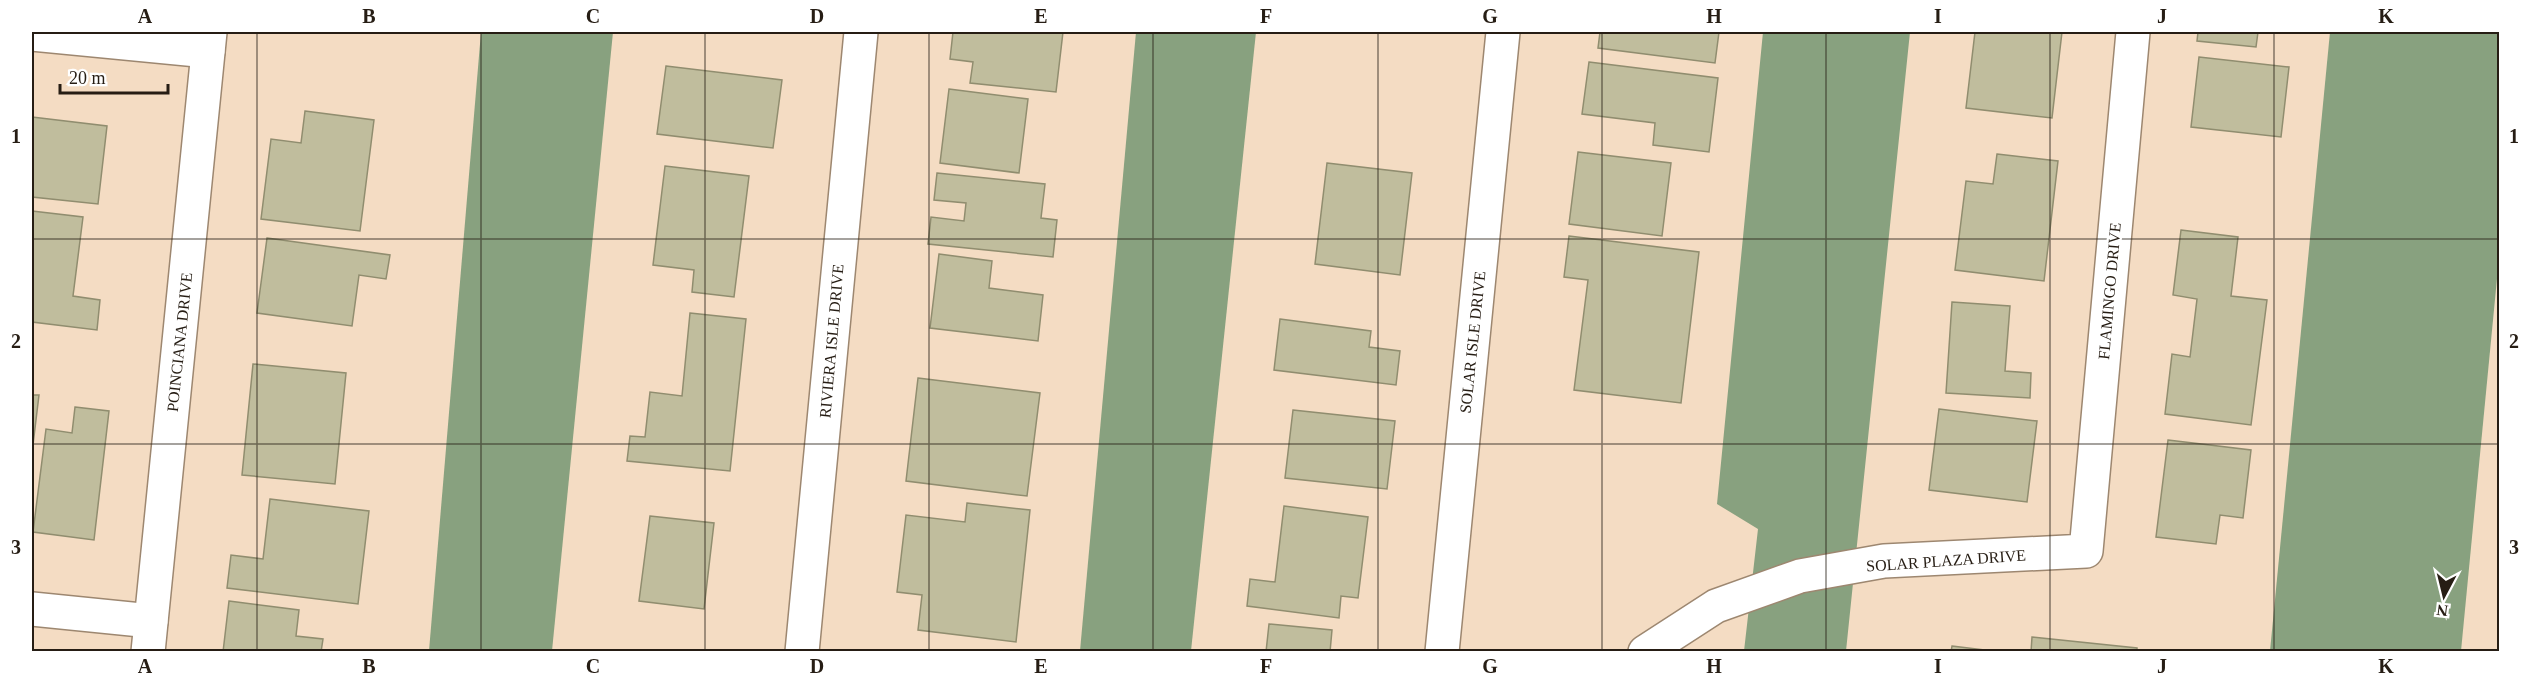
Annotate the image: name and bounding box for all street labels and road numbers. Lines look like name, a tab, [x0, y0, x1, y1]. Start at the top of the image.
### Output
street label: FLAMINGO DRIVE	[2095, 222, 2124, 360]
street label: RIVIERA ISLE DRIVE	[816, 263, 847, 419]
street label: SOLAR ISLE DRIVE	[1457, 270, 1488, 414]
street label: POINCIANA DRIVE	[164, 272, 195, 413]
street label: SOLAR PLAZA DRIVE	[1866, 546, 2026, 575]

